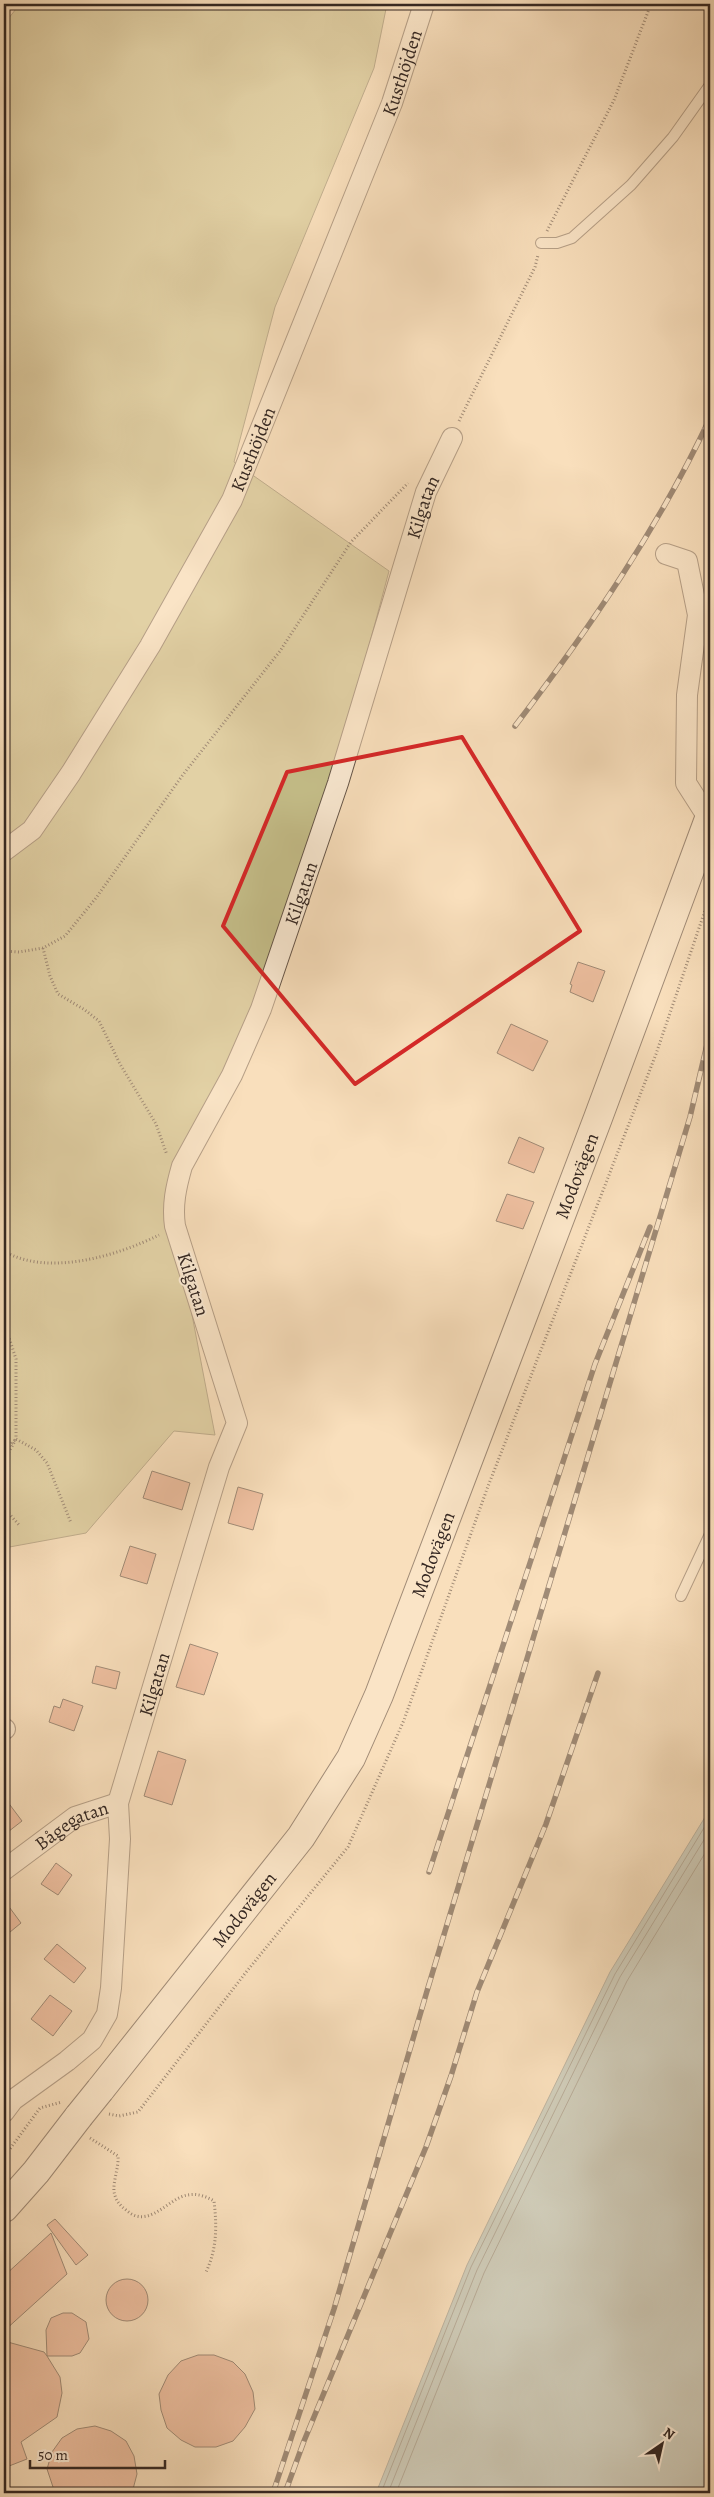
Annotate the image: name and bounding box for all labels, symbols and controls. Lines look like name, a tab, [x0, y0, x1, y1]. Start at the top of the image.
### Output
street label: Kusthöjden	[376, 26, 429, 120]
street label: Kusthöjden	[225, 403, 282, 496]
street label: Kilgatan	[401, 471, 446, 542]
street label: Kilgatan	[279, 858, 324, 929]
street label: Modovägen	[549, 1129, 605, 1223]
street label: Kilgatan	[171, 1249, 216, 1320]
street label: Modovägen	[405, 1508, 461, 1601]
street label: Kilgatan	[133, 1649, 177, 1720]
street label: Bågegatan	[30, 1795, 112, 1857]
street label: Modovägen	[206, 1866, 283, 1953]
north arrow	[636, 2420, 686, 2470]
text: N	[659, 2423, 679, 2444]
scale bar	[30, 2437, 165, 2469]
text: 50 m	[38, 2445, 68, 2465]

